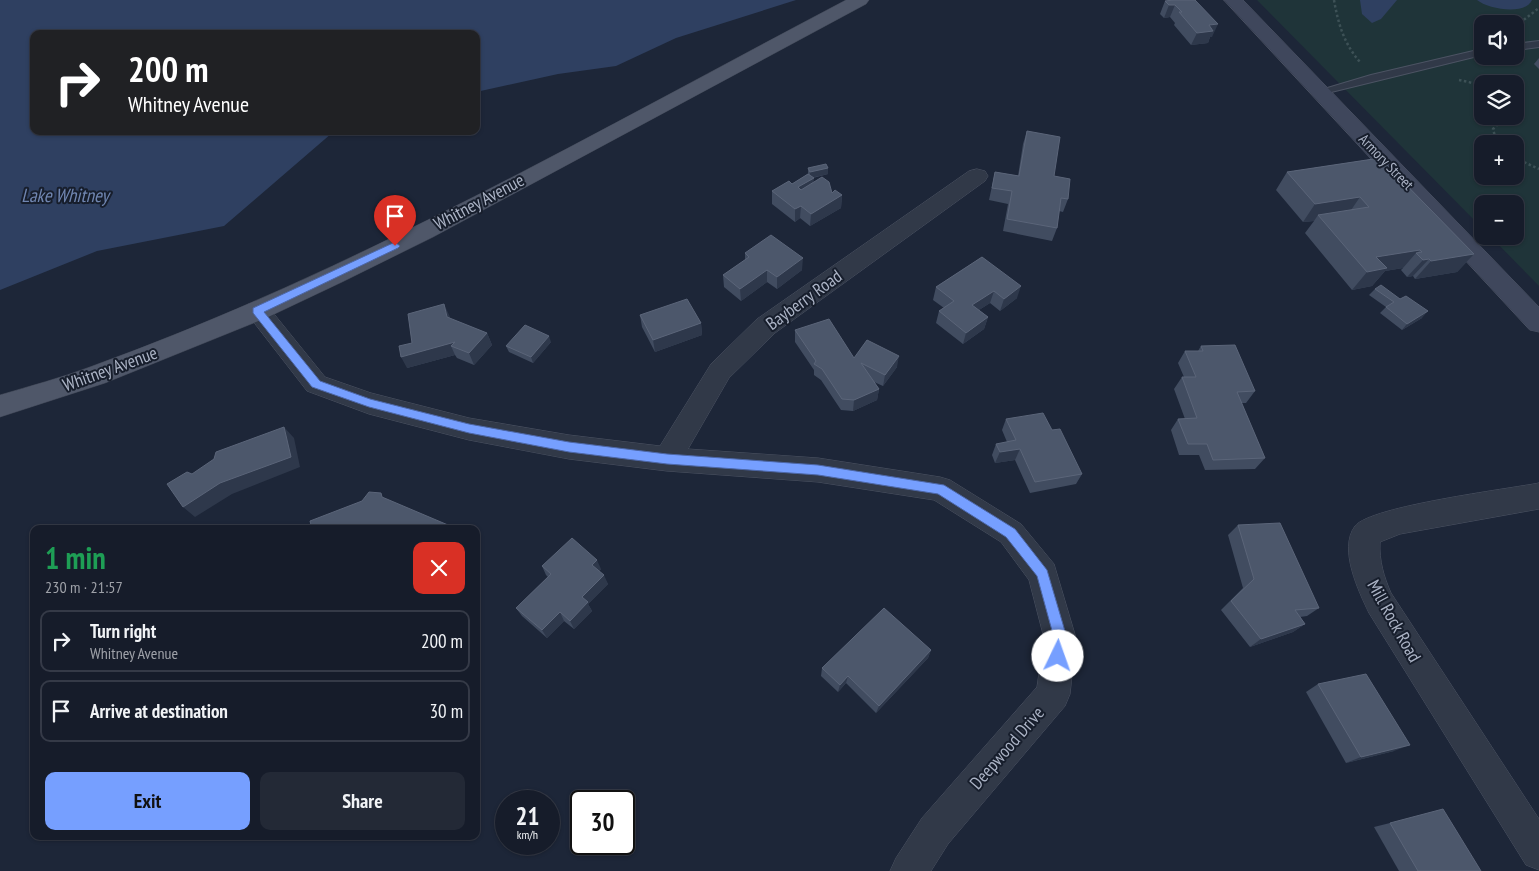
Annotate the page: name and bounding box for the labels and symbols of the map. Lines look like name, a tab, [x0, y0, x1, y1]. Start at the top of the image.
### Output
street label: Armory Street	[1355, 130, 1418, 194]
street label: Whitney Avenue	[430, 168, 528, 235]
water label: Lake Whitney	[21, 183, 112, 207]
pin	[374, 195, 416, 246]
street label: Bayberry Road	[761, 264, 846, 335]
street label: Whitney Avenue	[59, 341, 160, 396]
street label: Mill Rock Road	[1362, 575, 1427, 666]
position arrow	[1031, 629, 1083, 681]
street label: Deepwood Drive	[964, 702, 1049, 794]
speed limit sign: 30	[570, 790, 635, 855]

